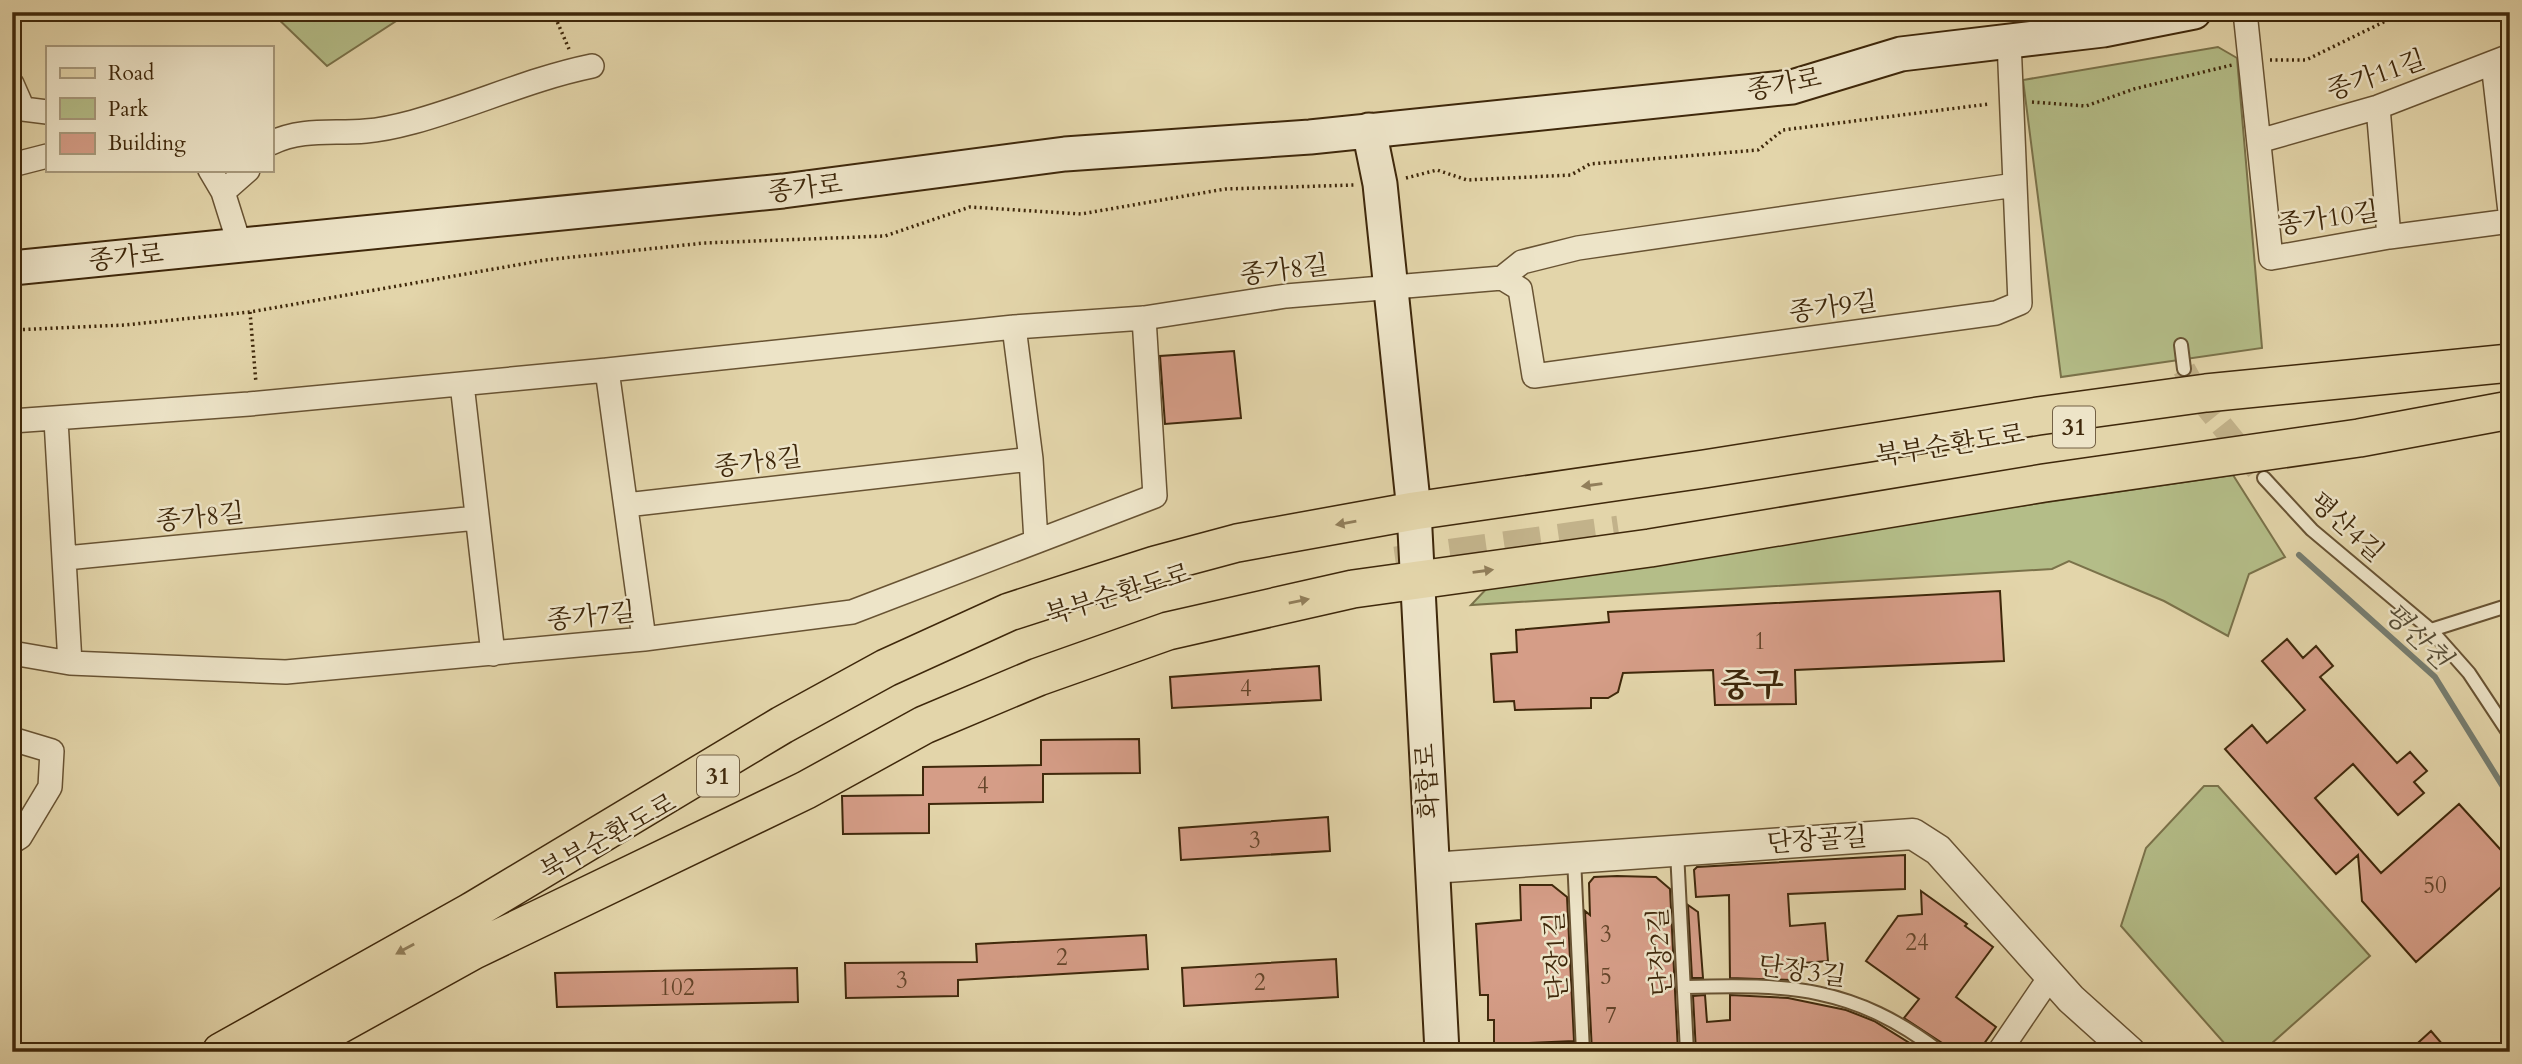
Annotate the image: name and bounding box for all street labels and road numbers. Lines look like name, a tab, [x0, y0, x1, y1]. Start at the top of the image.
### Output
street label: 종가11길	[2322, 42, 2430, 108]
street label: 종가로	[1744, 60, 1824, 108]
street label: 종가로	[765, 166, 845, 210]
street label: 종가10길	[2275, 194, 2381, 242]
street label: 종가로	[87, 236, 165, 278]
street label: 종가8길	[1238, 247, 1330, 293]
street label: 종가9길	[1787, 283, 1879, 331]
road number: 31	[2053, 406, 2095, 448]
street label: 북부순환도로	[1873, 416, 2027, 474]
street label: 종가8길	[712, 439, 804, 485]
street label: 평산4길	[2302, 484, 2392, 570]
street label: 종가8길	[154, 495, 246, 539]
street label: 북부순환도로	[1041, 555, 1195, 633]
street label: 종가7길	[545, 594, 637, 638]
street label: 화합로	[1408, 742, 1446, 820]
road number: 31	[697, 756, 739, 796]
street label: 북부순환도로	[534, 785, 682, 889]
street label: 단장골길	[1766, 819, 1868, 861]
street label: 단장2길	[1640, 907, 1680, 997]
street label: 단장1길	[1536, 911, 1576, 1001]
street label: 단장3길	[1756, 947, 1848, 995]

